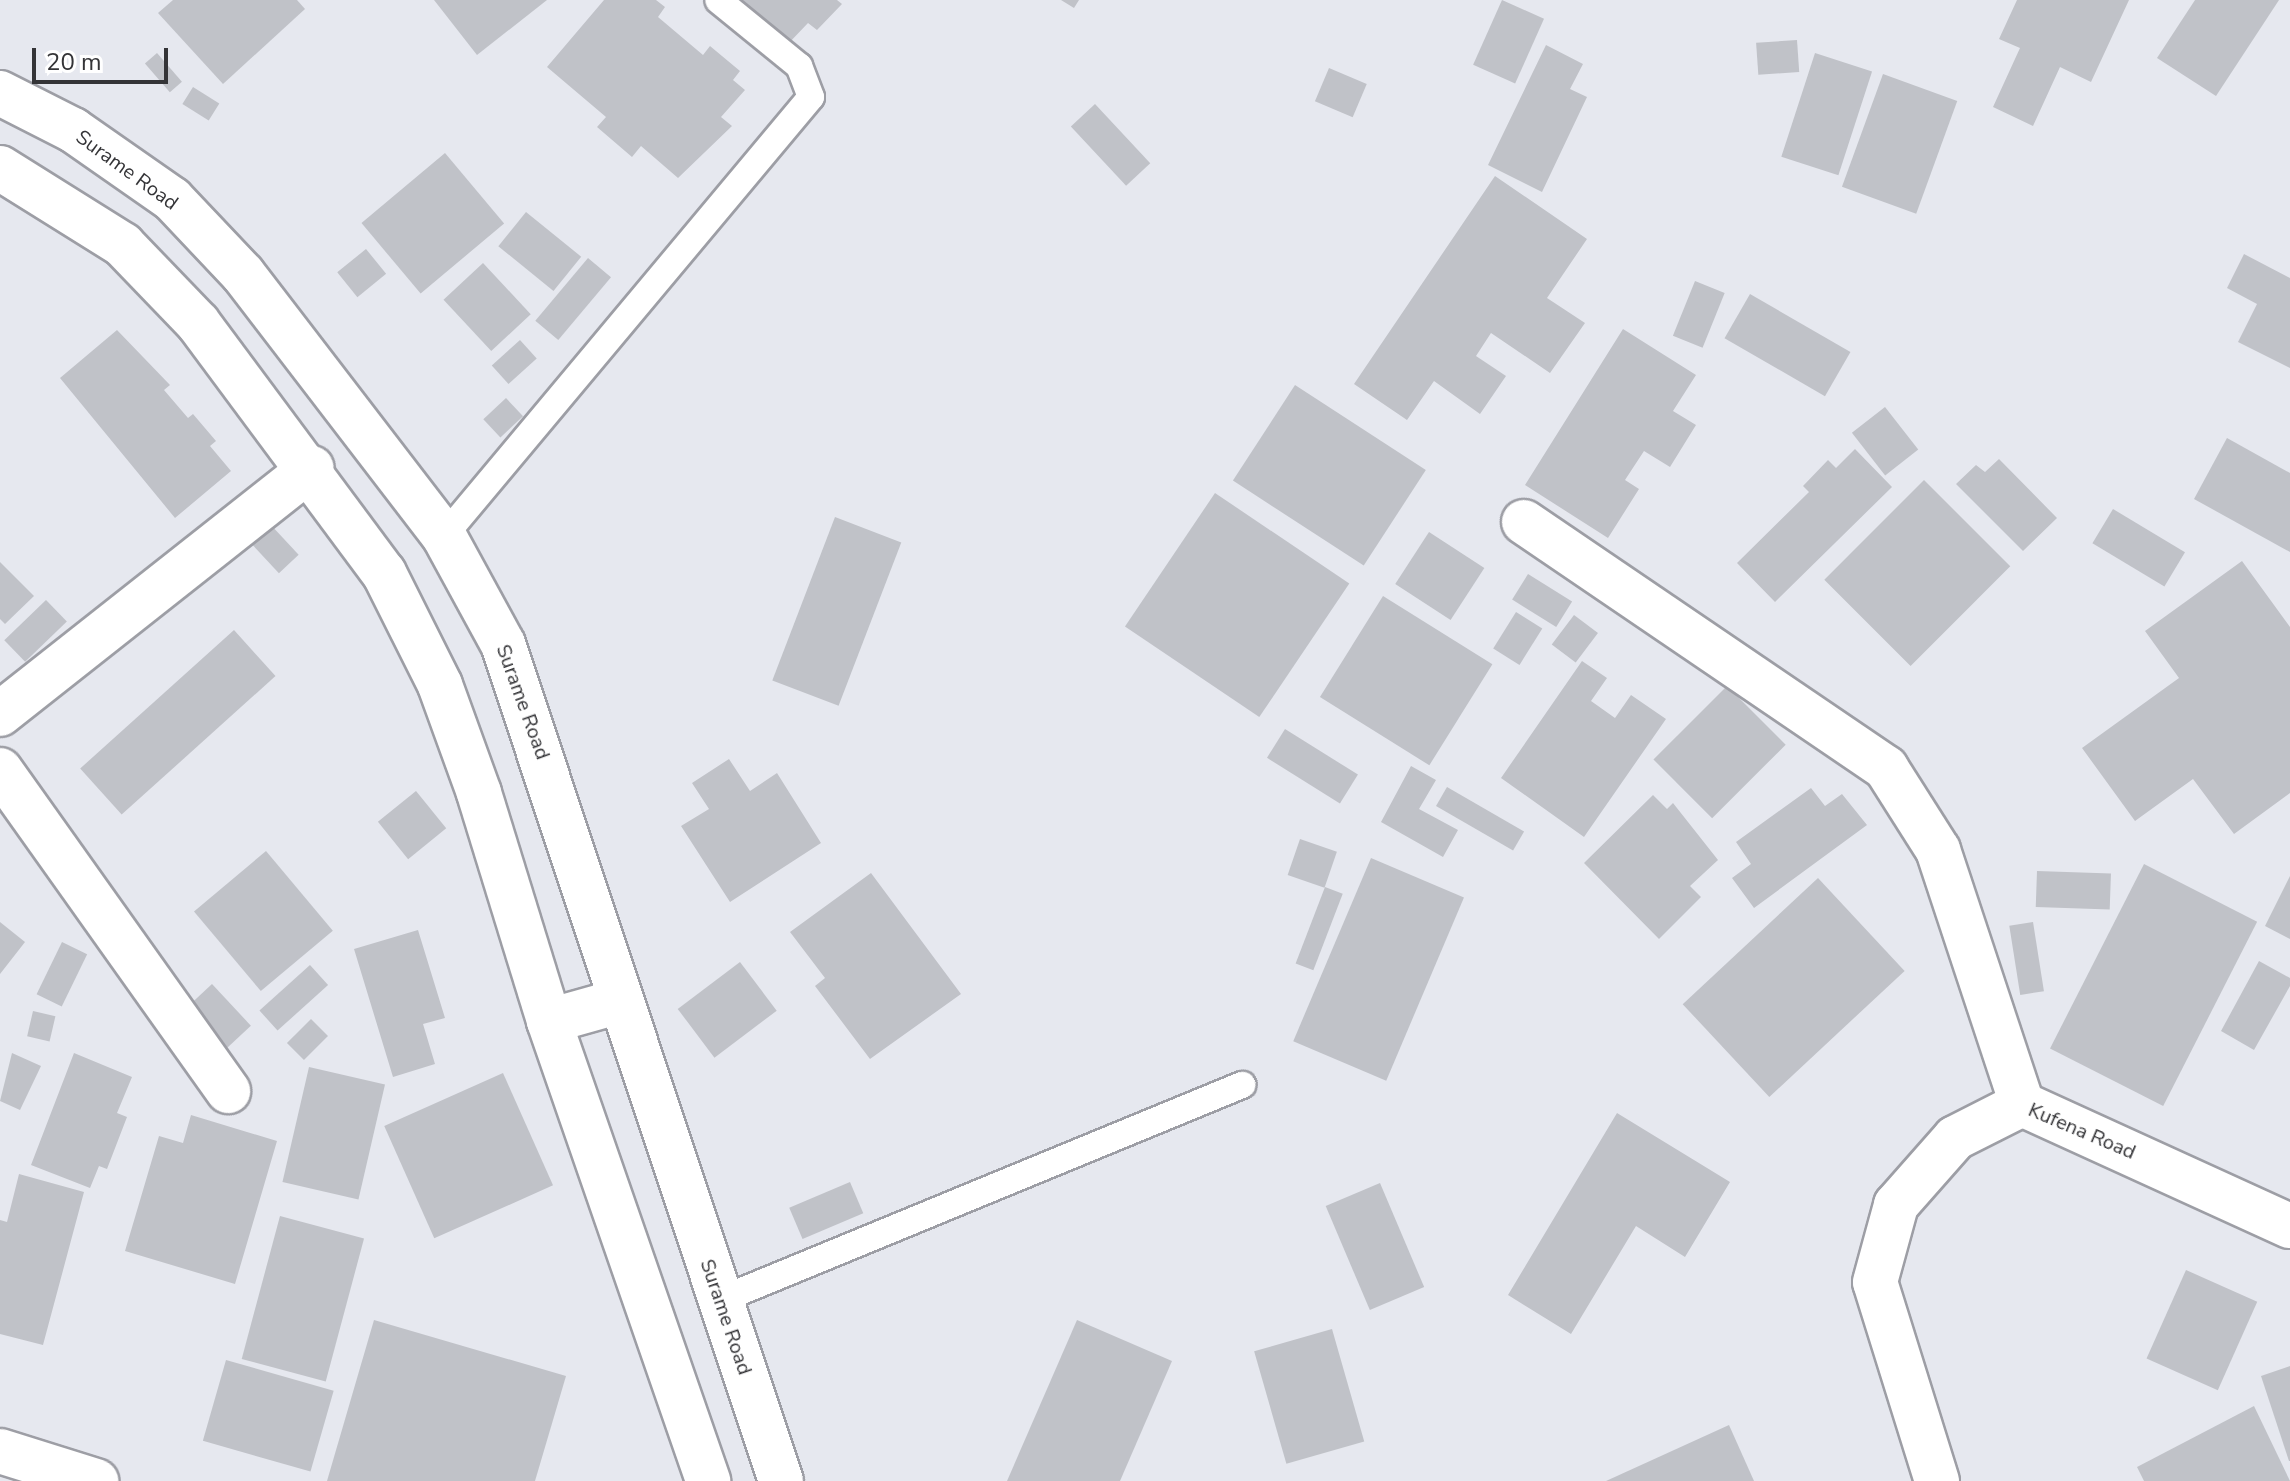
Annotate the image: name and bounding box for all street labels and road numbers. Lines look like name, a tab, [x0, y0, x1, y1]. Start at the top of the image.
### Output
street label: Surame Road	[71, 125, 183, 215]
street label: Surame Road	[491, 641, 555, 763]
street label: Kufena Road	[2025, 1098, 2139, 1164]
street label: Surame Road	[695, 1256, 757, 1378]

